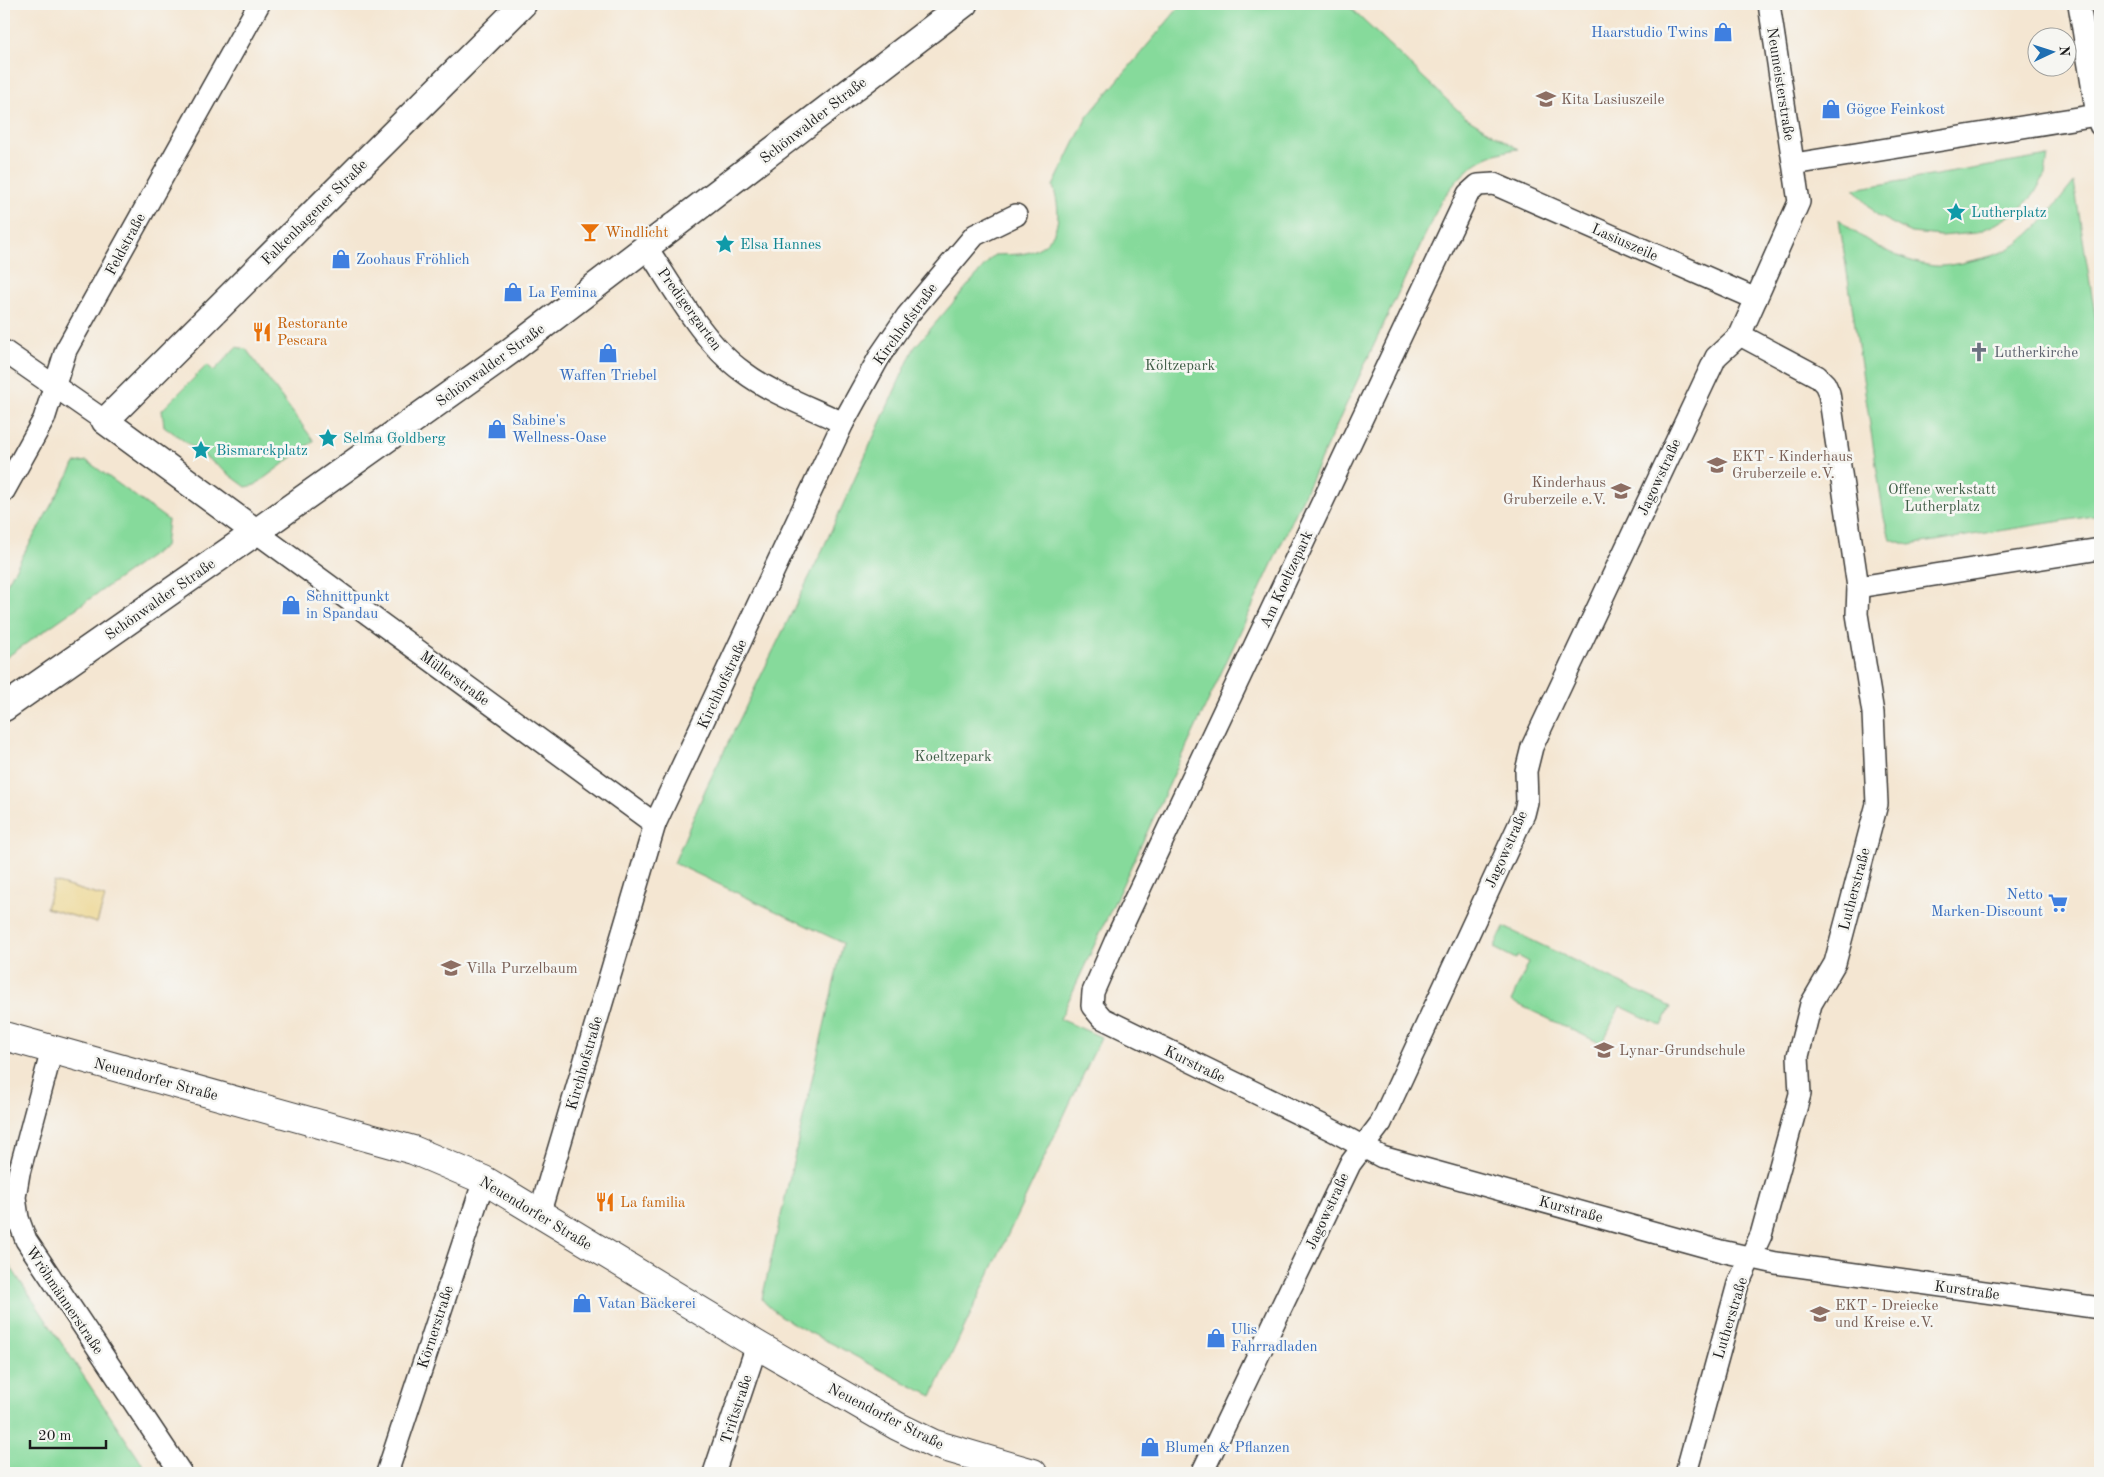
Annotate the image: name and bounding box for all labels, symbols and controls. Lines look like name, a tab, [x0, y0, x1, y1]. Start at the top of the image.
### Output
shop icon: Haarstudio Twins	[1712, 21, 1734, 43]
place label: Haarstudio Twins	[1591, 26, 1708, 41]
street label: Neumeisterstraße	[1763, 27, 1796, 142]
north arrow	[2026, 28, 2076, 78]
text: N	[2057, 45, 2071, 57]
street label: Schönwalder Straße	[758, 75, 870, 167]
school or university icon: Kita Lasiuszeile	[1535, 88, 1557, 110]
place label: Kita Lasiuszeile	[1561, 93, 1664, 108]
shop icon: Gögce Feinkost	[1820, 98, 1842, 120]
place label: Gögce Feinkost	[1846, 103, 1945, 118]
street label: Falkenhagener Straße	[259, 157, 371, 269]
place icon: Lutherplatz	[1945, 201, 1967, 223]
place label: Lutherplatz	[1971, 206, 2047, 221]
street label: Feldstraße	[104, 211, 149, 278]
bar icon: Windlicht	[579, 221, 601, 243]
street label: Lasiuszeile	[1589, 222, 1660, 265]
place label: Windlicht	[605, 226, 668, 241]
place icon: Elsa Hannes	[714, 233, 736, 255]
place label: Elsa Hannes	[740, 238, 821, 253]
shop icon: Zoohaus Fröhlich	[330, 248, 352, 270]
place label: Zoohaus Fröhlich	[356, 253, 470, 268]
street label: Predigergarten	[654, 266, 724, 354]
shop icon: La Femina	[502, 281, 524, 303]
street label: Kirchhofstraße	[872, 281, 941, 368]
place label: La Femina	[528, 286, 598, 301]
place label: Restorante Pescara	[277, 317, 348, 349]
restaurant icon: Restorante Pescara	[251, 321, 273, 343]
street label: Schönwalder Straße	[434, 322, 548, 411]
church icon: Lutherkirche	[1968, 341, 1990, 363]
shop icon: Waffen Triebel	[597, 342, 619, 364]
place label: Lutherkirche	[1994, 346, 2078, 361]
park label: Költzepark	[1145, 359, 1216, 374]
place label: Waffen Triebel	[559, 369, 657, 384]
place label: Sabine's Wellness-Oase	[512, 414, 607, 446]
shop icon: Sabine's Wellness-Oase	[486, 418, 508, 440]
place icon: Selma Goldberg	[317, 427, 339, 449]
place label: Selma Goldberg	[343, 432, 446, 447]
street label: Jagowstraße	[1636, 437, 1685, 518]
place icon: Bismarckplatz	[190, 439, 212, 461]
place label: Bismarckplatz	[216, 444, 308, 459]
place label: EKT - Kinderhaus Gruberzeile e.V.	[1732, 450, 1853, 482]
school or university icon: EKT - Kinderhaus Gruberzeile e.V.	[1706, 454, 1728, 476]
place label: Kinderhaus Gruberzeile e.V.	[1503, 476, 1606, 508]
school or university icon: Kinderhaus Gruberzeile e.V.	[1610, 480, 1632, 502]
park label: Offene werkstatt Lutherplatz	[1888, 483, 1996, 515]
street label: Am Koeltzepark	[1258, 529, 1316, 630]
street label: Schönwalder Straße	[103, 557, 219, 644]
place label: Schnittpunkt in Spandau	[306, 590, 390, 622]
shop icon: Schnittpunkt in Spandau	[280, 594, 302, 616]
street label: Kirchhofstraße	[696, 637, 751, 732]
street label: Müllerstraße	[417, 649, 492, 709]
park label: Koeltzepark	[914, 750, 992, 765]
street label: Jagowstraße	[1484, 809, 1531, 890]
street label: Lutherstraße	[1837, 846, 1874, 932]
place label: Netto Marken-Discount	[1931, 888, 2043, 920]
supermarket icon: Netto Marken-Discount	[2047, 892, 2069, 914]
school or university icon: Villa Purzelbaum	[440, 957, 462, 979]
place label: Villa Purzelbaum	[466, 962, 578, 977]
street label: Kirchhofstraße	[565, 1015, 606, 1112]
school or university icon: Lynar-Grundschule	[1593, 1039, 1615, 1061]
street label: Kurstraße	[1162, 1044, 1227, 1087]
place label: Lynar-Grundschule	[1619, 1044, 1745, 1059]
street label: Neuendorfer Straße	[92, 1057, 219, 1104]
street label: Jagowstraße	[1304, 1171, 1353, 1252]
street label: Neuendorfer Straße	[477, 1175, 594, 1254]
restaurant icon: La familia	[594, 1191, 616, 1213]
street label: Kurstraße	[1537, 1195, 1604, 1226]
place label: La familia	[620, 1196, 686, 1211]
street label: Wröhmännerstraße	[22, 1244, 105, 1358]
street label: Lutherstraße	[1712, 1276, 1751, 1361]
street label: Kurstraße	[1933, 1279, 2000, 1303]
street label: Körnerstraße	[416, 1284, 457, 1371]
shop icon: Vatan Bäckerei	[571, 1292, 593, 1314]
place label: Vatan Bäckerei	[597, 1297, 696, 1312]
place label: EKT - Dreiecke und Kreise e.V.	[1835, 1299, 1938, 1331]
school or university icon: EKT - Dreiecke und Kreise e.V.	[1809, 1303, 1831, 1325]
place label: Ulis Fahrradladen	[1231, 1323, 1318, 1355]
shop icon: Ulis Fahrradladen	[1205, 1327, 1227, 1349]
street label: Triftstraße	[719, 1373, 756, 1446]
street label: Neuendorfer Straße	[825, 1382, 946, 1453]
scale bar	[30, 1417, 106, 1449]
text: 20 m	[38, 1429, 72, 1444]
shop icon: Blumen & Pflanzen	[1139, 1436, 1161, 1458]
place label: Blumen & Pflanzen	[1165, 1441, 1290, 1456]

